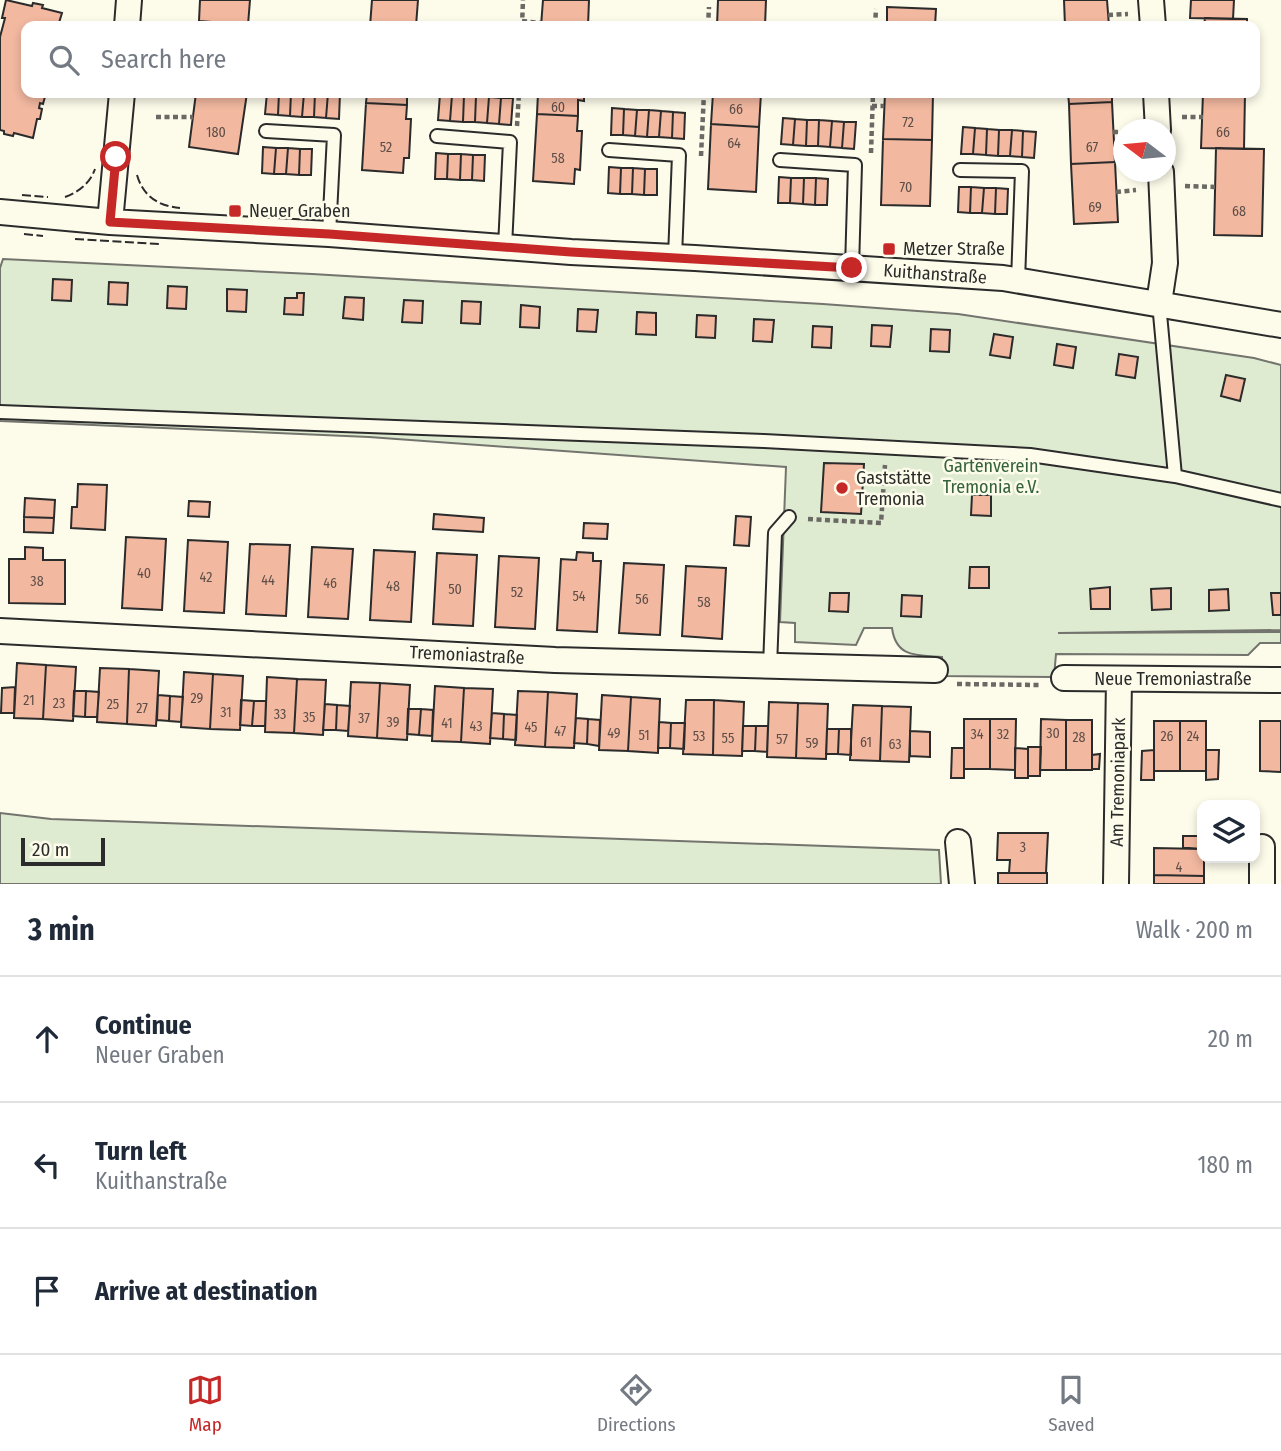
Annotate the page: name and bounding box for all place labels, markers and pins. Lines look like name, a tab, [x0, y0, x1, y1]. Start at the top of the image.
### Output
place label: Neuer Graben	[249, 200, 350, 222]
marker: Neuer Graben	[227, 203, 243, 219]
place label: Metzer Straße	[903, 238, 1005, 260]
marker: Metzer Straße	[881, 241, 897, 257]
place label: Gaststätte Tremonia	[856, 467, 931, 510]
marker: Gaststätte Tremonia	[834, 480, 850, 496]

